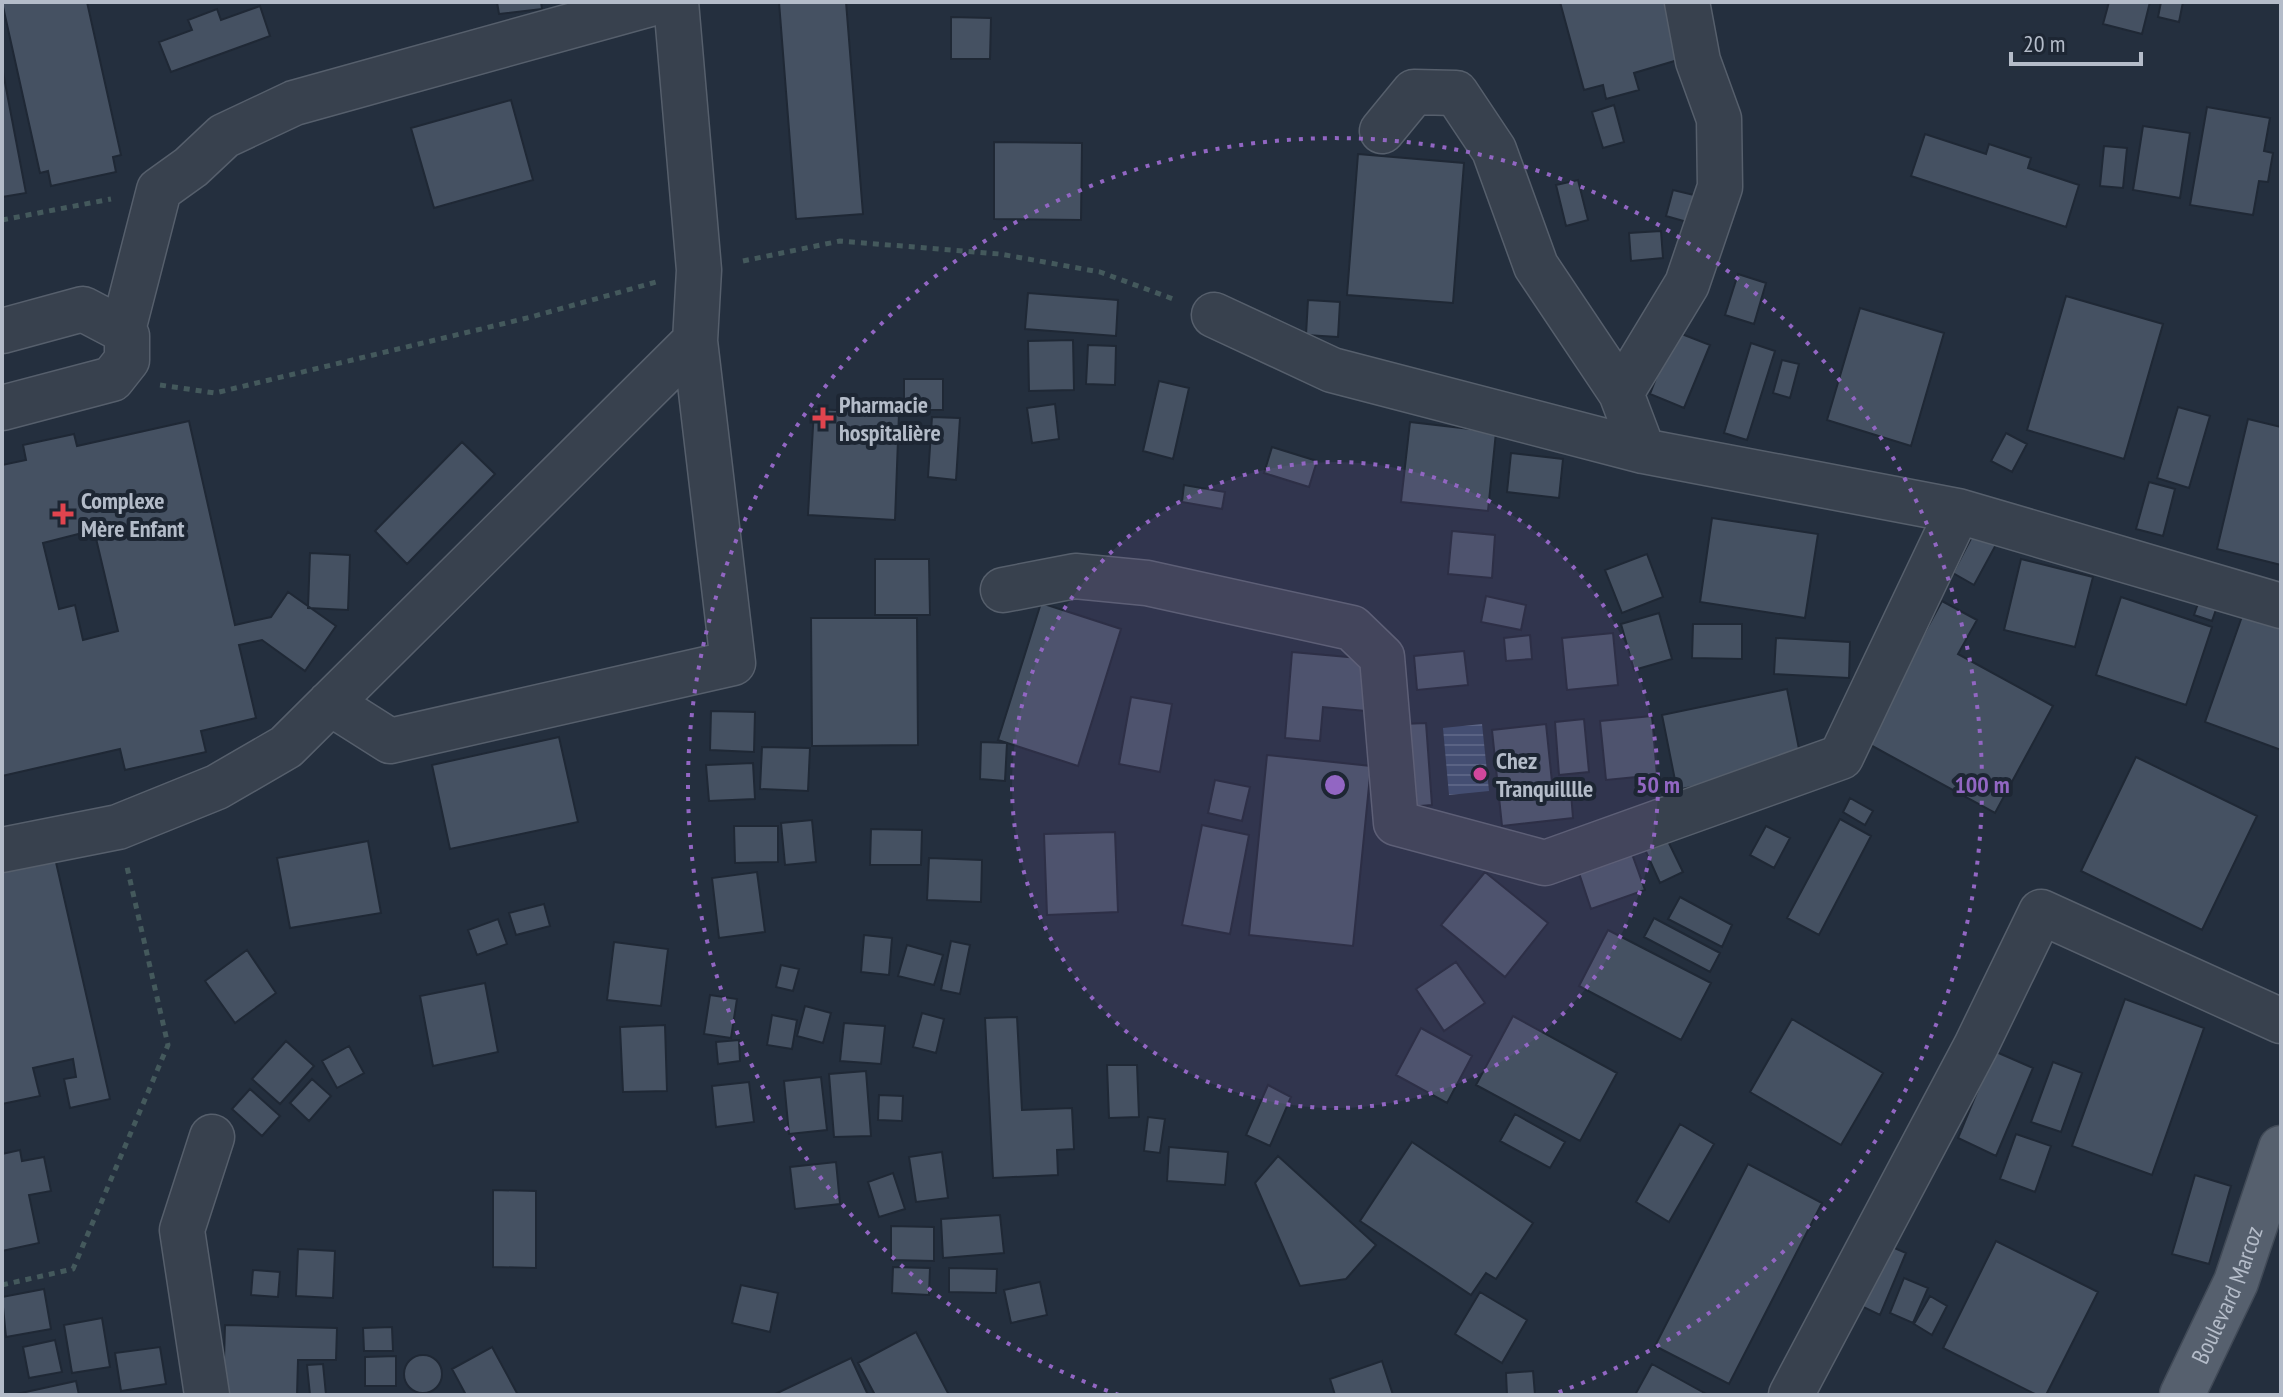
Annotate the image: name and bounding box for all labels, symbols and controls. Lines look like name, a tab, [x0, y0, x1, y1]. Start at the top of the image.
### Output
scale bar	[2011, 16, 2141, 66]
text: 20 m	[2023, 28, 2065, 59]
place label: Pharmacie hospitalière	[839, 389, 941, 448]
marker: Pharmacie hospitalière	[814, 409, 832, 427]
place label: Complexe Mère Enfant	[81, 485, 185, 544]
marker: Complexe Mère Enfant	[52, 503, 74, 525]
place label: Chez Tranquilllle	[1496, 745, 1593, 804]
marker: Chez Tranquilllle	[1471, 765, 1489, 783]
text: 50 m	[1636, 769, 1680, 800]
text: 100 m	[1954, 769, 2010, 800]
centre of rings	[1321, 771, 1349, 799]
street label: Boulevard Marcoz	[2184, 1222, 2269, 1369]

